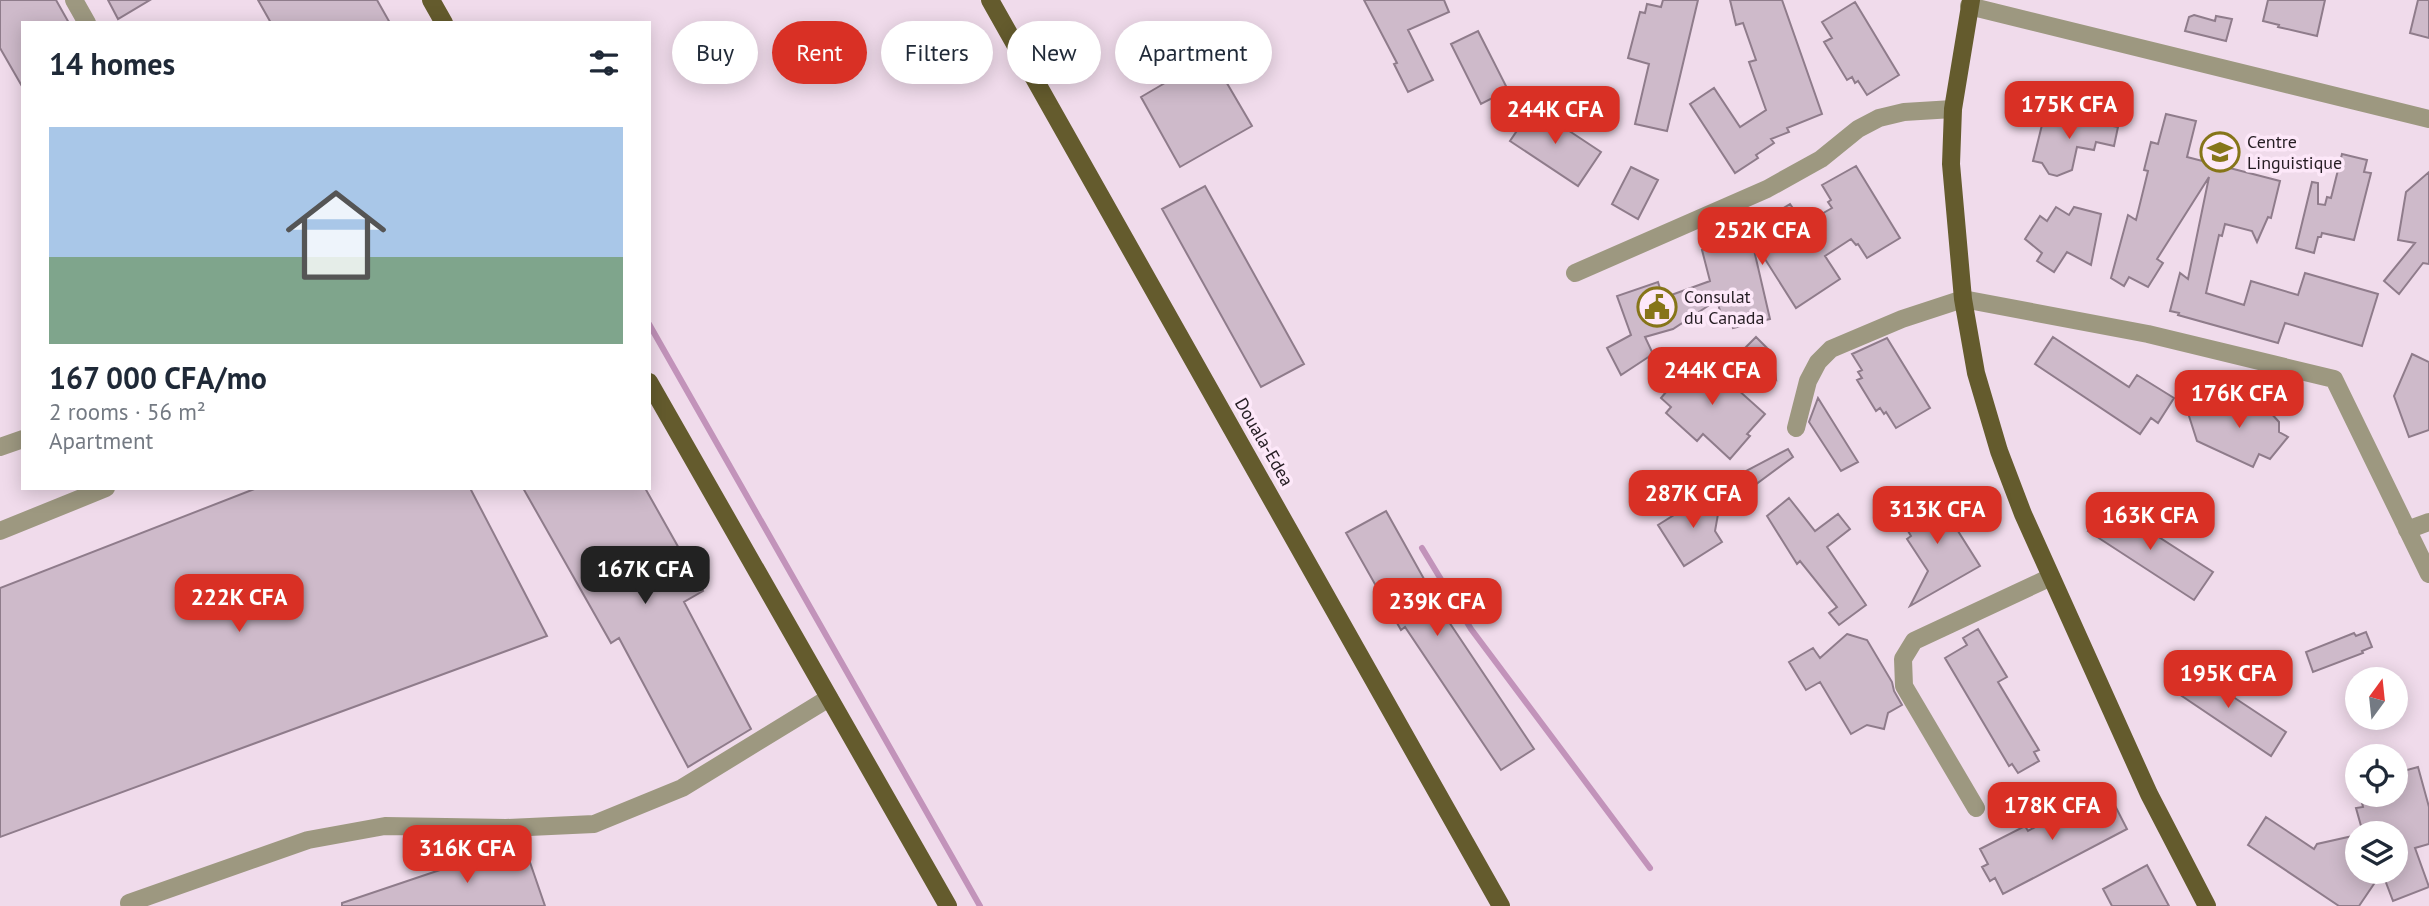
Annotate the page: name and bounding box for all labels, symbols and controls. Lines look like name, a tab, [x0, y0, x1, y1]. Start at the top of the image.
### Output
chip: Buy	[672, 21, 758, 84]
chip: Rent	[772, 21, 867, 84]
chip: Filters	[881, 21, 993, 84]
chip: New	[1007, 21, 1101, 84]
chip: Apartment	[1115, 21, 1272, 84]
text: 14 homes	[49, 44, 175, 83]
icon: filters	[585, 44, 623, 82]
pin: 175K CFA	[1997, 82, 2141, 141]
pin: 244K CFA	[1483, 86, 1627, 146]
text: 175K CFA	[2021, 89, 2117, 118]
text: 244K CFA	[1507, 94, 1603, 123]
place label: Centre Linguistique	[2247, 130, 2342, 174]
school or university icon: Centre Linguistique	[2199, 131, 2241, 173]
icon: home	[273, 172, 399, 298]
pin: 252K CFA	[1690, 208, 1834, 267]
text: 252K CFA	[1714, 215, 1810, 244]
place label: Consulat du Canada	[1684, 285, 1764, 329]
public building icon: Consulat du Canada	[1636, 286, 1678, 328]
pin: 244K CFA	[1640, 348, 1784, 407]
text: 244K CFA	[1664, 355, 1760, 384]
text: 167 000 CFA/mo	[49, 358, 267, 397]
pin: 176K CFA	[2167, 370, 2311, 430]
text: 176K CFA	[2191, 378, 2287, 407]
street label: Douala-Edea	[1230, 394, 1299, 490]
text: 2 rooms · 56 m²	[49, 397, 206, 426]
text: Apartment	[49, 426, 153, 455]
pin: 287K CFA	[1621, 470, 1765, 530]
text: 287K CFA	[1645, 478, 1741, 507]
pin: 313K CFA	[1865, 486, 2009, 546]
pin: 163K CFA	[2078, 492, 2222, 552]
text: 313K CFA	[1889, 494, 1985, 523]
text: 163K CFA	[2102, 500, 2198, 529]
pin: 167K CFA	[573, 546, 717, 606]
text: 167K CFA	[597, 554, 693, 583]
pin: 222K CFA	[167, 574, 311, 634]
pin: 239K CFA	[1365, 578, 1509, 638]
text: 222K CFA	[191, 582, 287, 611]
text: 239K CFA	[1389, 586, 1485, 615]
pin: 195K CFA	[2156, 650, 2300, 710]
text: 195K CFA	[2180, 658, 2276, 687]
north arrow	[2345, 667, 2408, 730]
map controls	[2345, 667, 2408, 884]
button: locate	[2345, 744, 2408, 807]
pin: 178K CFA	[1980, 782, 2124, 842]
text: 178K CFA	[2004, 790, 2100, 819]
button: layers	[2345, 821, 2408, 884]
pin: 316K CFA	[395, 826, 539, 885]
text: 316K CFA	[419, 833, 515, 862]

